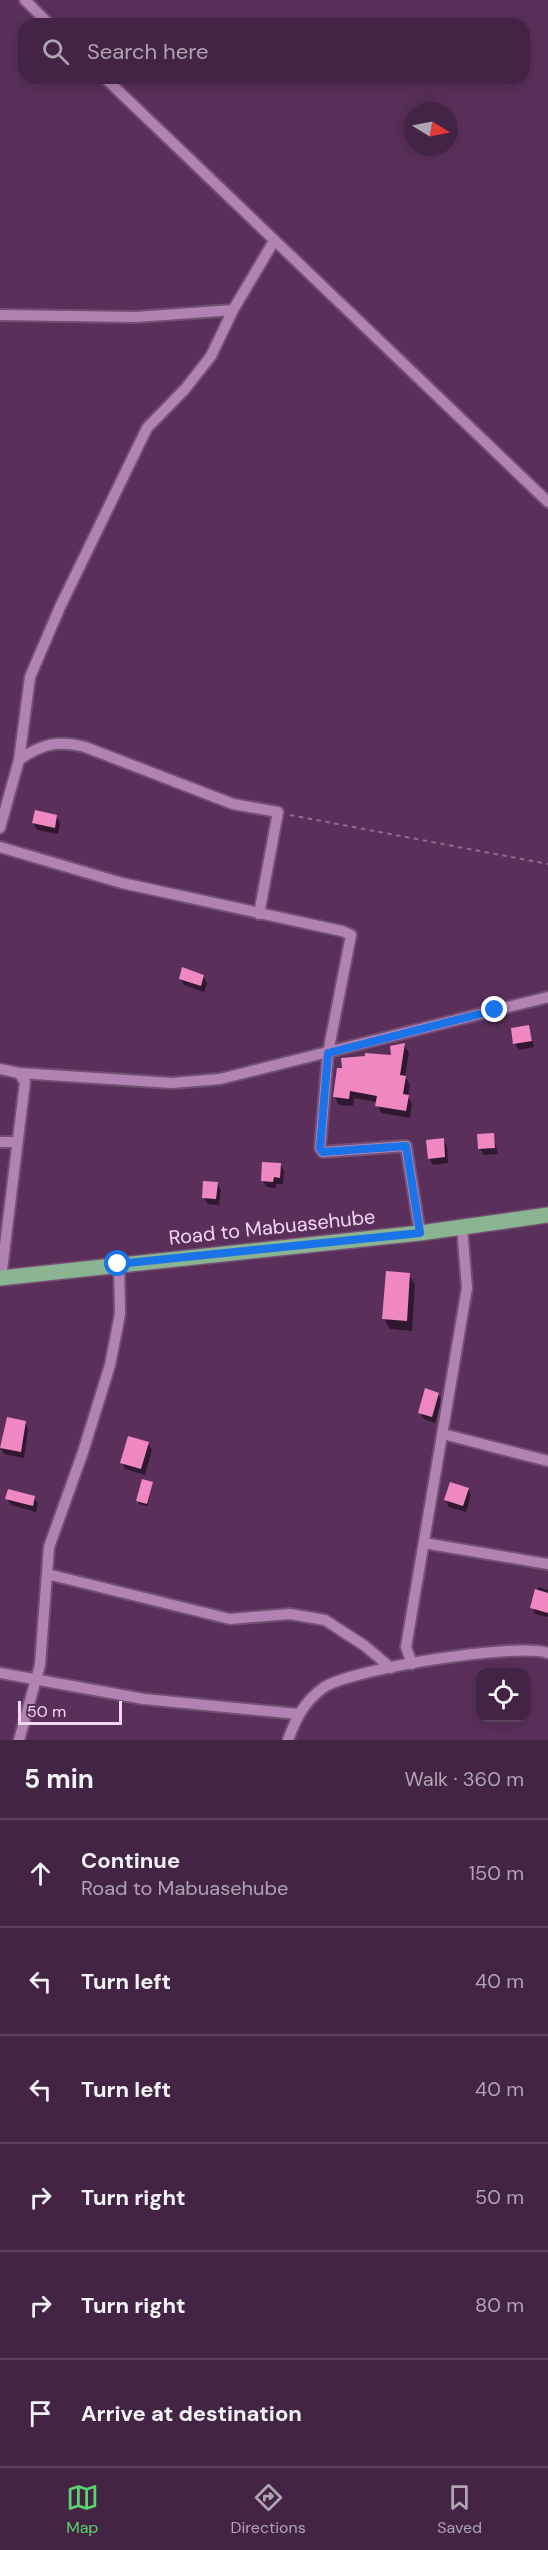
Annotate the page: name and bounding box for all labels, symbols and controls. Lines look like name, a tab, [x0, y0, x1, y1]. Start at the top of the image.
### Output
search box	[18, 18, 530, 84]
icon: search	[39, 35, 72, 68]
text: Search here	[87, 37, 208, 66]
north arrow	[404, 102, 458, 156]
route end	[481, 996, 507, 1022]
street label: Road to Mabuasehube	[167, 1203, 377, 1251]
route start	[104, 1250, 130, 1276]
map controls	[476, 1668, 530, 1722]
button: locate	[476, 1668, 530, 1722]
scale bar	[18, 1698, 122, 1726]
text: 50 m	[27, 1701, 66, 1722]
text: 5 min	[24, 1762, 94, 1796]
text: Walk · 360 m	[404, 1766, 524, 1792]
text: Continue	[81, 1846, 180, 1875]
icon: ahead	[24, 1857, 57, 1890]
text: 150 m	[469, 1860, 524, 1886]
text: Road to Mabuasehube	[81, 1875, 288, 1901]
icon: left	[24, 1965, 57, 1998]
text: Turn left	[81, 1967, 171, 1996]
text: 40 m	[475, 1968, 524, 1994]
icon: left	[24, 2073, 57, 2106]
text: Turn left	[81, 2075, 171, 2104]
text: 40 m	[475, 2076, 524, 2102]
icon: right	[24, 2181, 57, 2214]
text: Turn right	[81, 2183, 186, 2212]
text: 50 m	[475, 2184, 524, 2210]
icon: right	[24, 2289, 57, 2322]
text: Turn right	[81, 2291, 186, 2320]
text: 80 m	[475, 2292, 524, 2318]
icon: arrive	[24, 2397, 57, 2430]
text: Arrive at destination	[81, 2399, 302, 2428]
tab: Map	[66, 2481, 99, 2538]
tab: Directions	[230, 2481, 306, 2538]
tab: Saved	[437, 2481, 482, 2538]

